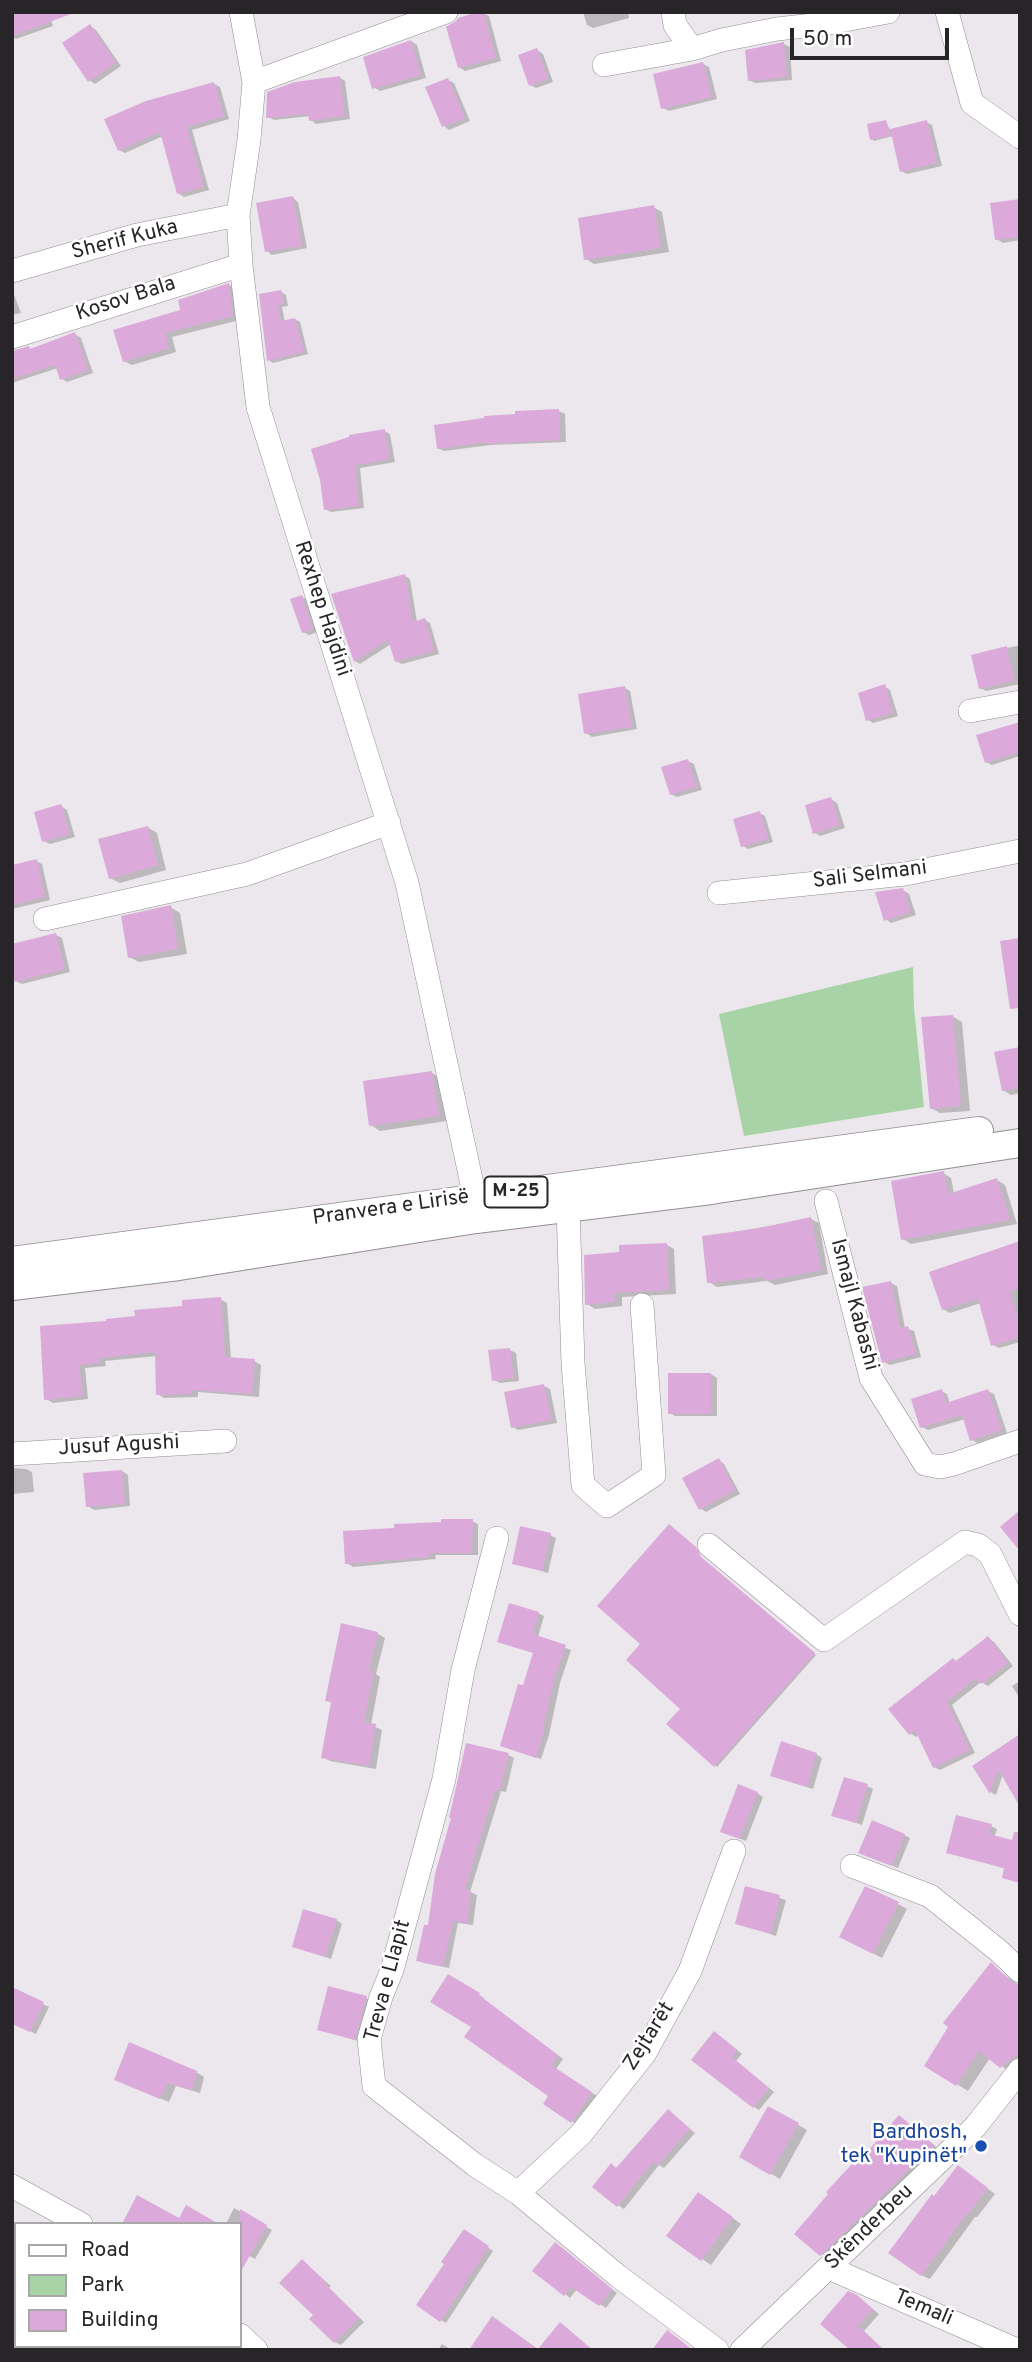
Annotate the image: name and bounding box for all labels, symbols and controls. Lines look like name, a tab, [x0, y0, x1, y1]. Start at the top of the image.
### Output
scale bar	[794, 14, 953, 58]
text: 50 m	[803, 26, 852, 53]
street label: Sherif Kuka	[69, 216, 181, 266]
street label: Kosov Bala	[73, 272, 179, 328]
street label: Rexhep Hajdini	[287, 538, 355, 680]
street label: Sali Selmani	[812, 857, 928, 895]
road number: M-25	[484, 1176, 548, 1208]
street label: Pranvera e Lirisë	[311, 1186, 471, 1232]
street label: Ismajl Kabashi	[823, 1236, 883, 1374]
street label: Jusuf Agushi	[58, 1431, 180, 1463]
street label: Treva e Llapit	[361, 1917, 417, 2045]
street label: Zejtarët	[619, 1998, 681, 2076]
place label: Bardhosh, tek "Kupinët"	[841, 2121, 967, 2171]
marker: Bardhosh, tek "Kupinët"	[973, 2138, 989, 2154]
street label: Skënderbeu	[821, 2180, 919, 2276]
legend	[14, 2222, 242, 2348]
text: Road	[81, 2237, 130, 2264]
text: Park	[81, 2272, 124, 2299]
street label: Temali	[890, 2285, 956, 2333]
text: Building	[81, 2307, 159, 2334]

